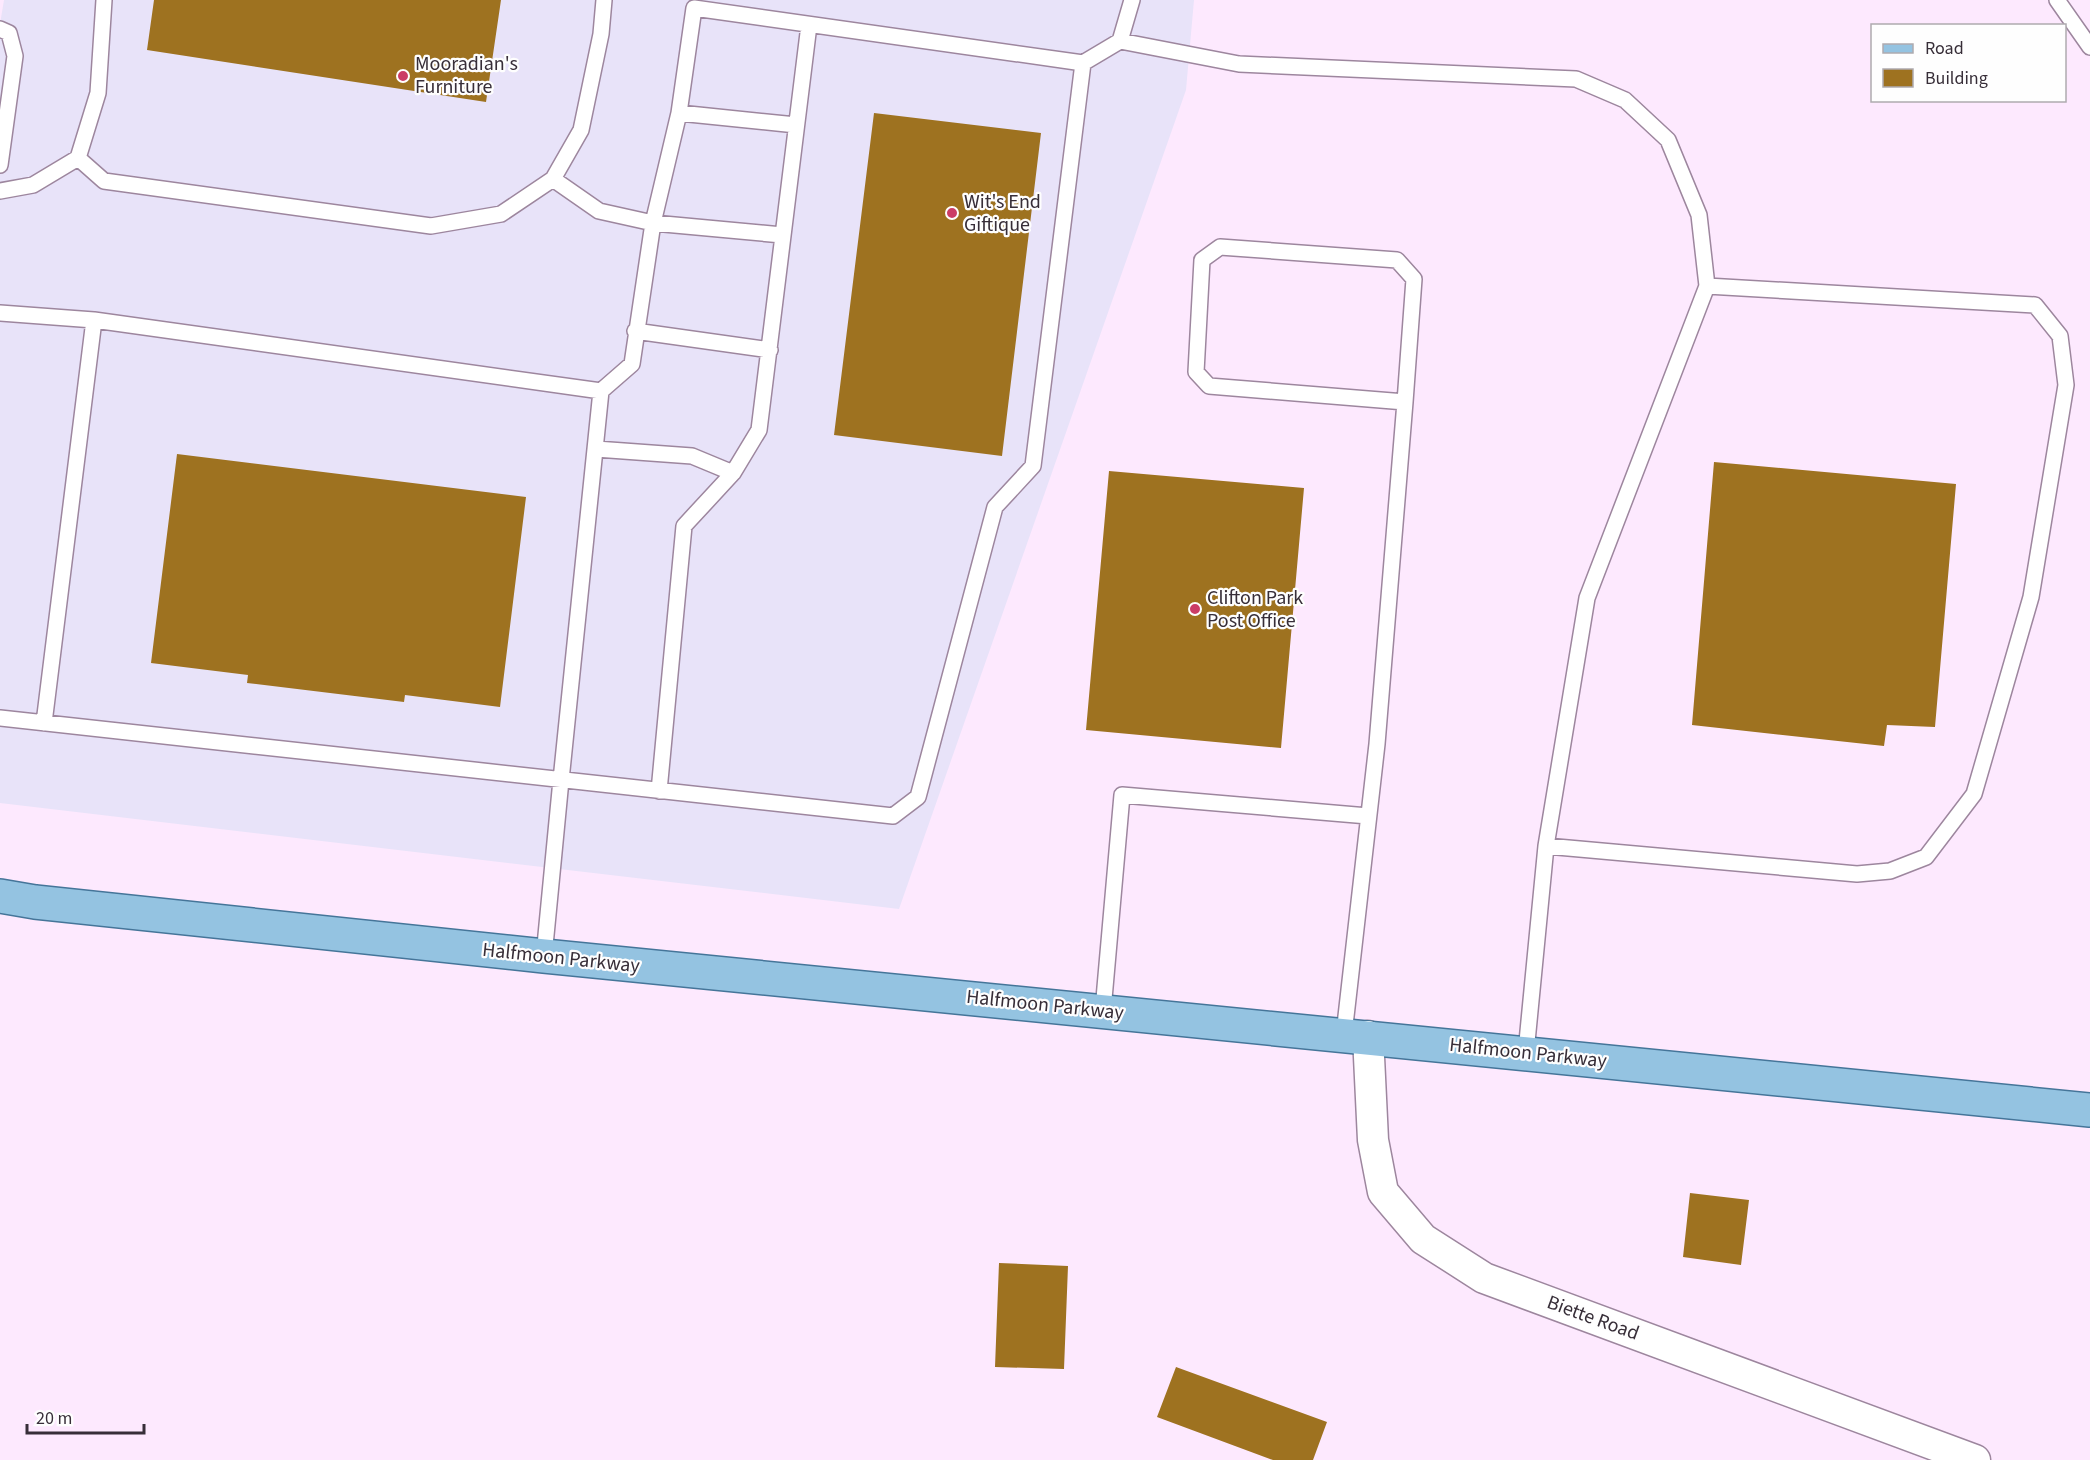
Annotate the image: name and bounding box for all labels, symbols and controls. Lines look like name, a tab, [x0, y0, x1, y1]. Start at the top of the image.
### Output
legend	[1871, 24, 2066, 102]
text: Road	[1925, 36, 1964, 61]
place label: Mooradian's Furniture	[415, 50, 518, 101]
text: Building	[1925, 66, 1988, 91]
marker: Mooradian's Furniture	[396, 69, 410, 83]
place label: Wit's End Giftique	[964, 188, 1041, 239]
marker: Wit's End Giftique	[945, 206, 959, 220]
place label: Clifton Park Post Office	[1207, 584, 1303, 635]
marker: Clifton Park Post Office	[1188, 602, 1202, 616]
street label: Halfmoon Parkway	[481, 936, 642, 980]
street label: Halfmoon Parkway	[965, 983, 1126, 1027]
street label: Halfmoon Parkway	[1448, 1031, 1609, 1075]
street label: Biette Road	[1543, 1288, 1643, 1348]
scale bar	[27, 1397, 144, 1435]
text: 20 m	[36, 1406, 72, 1431]

